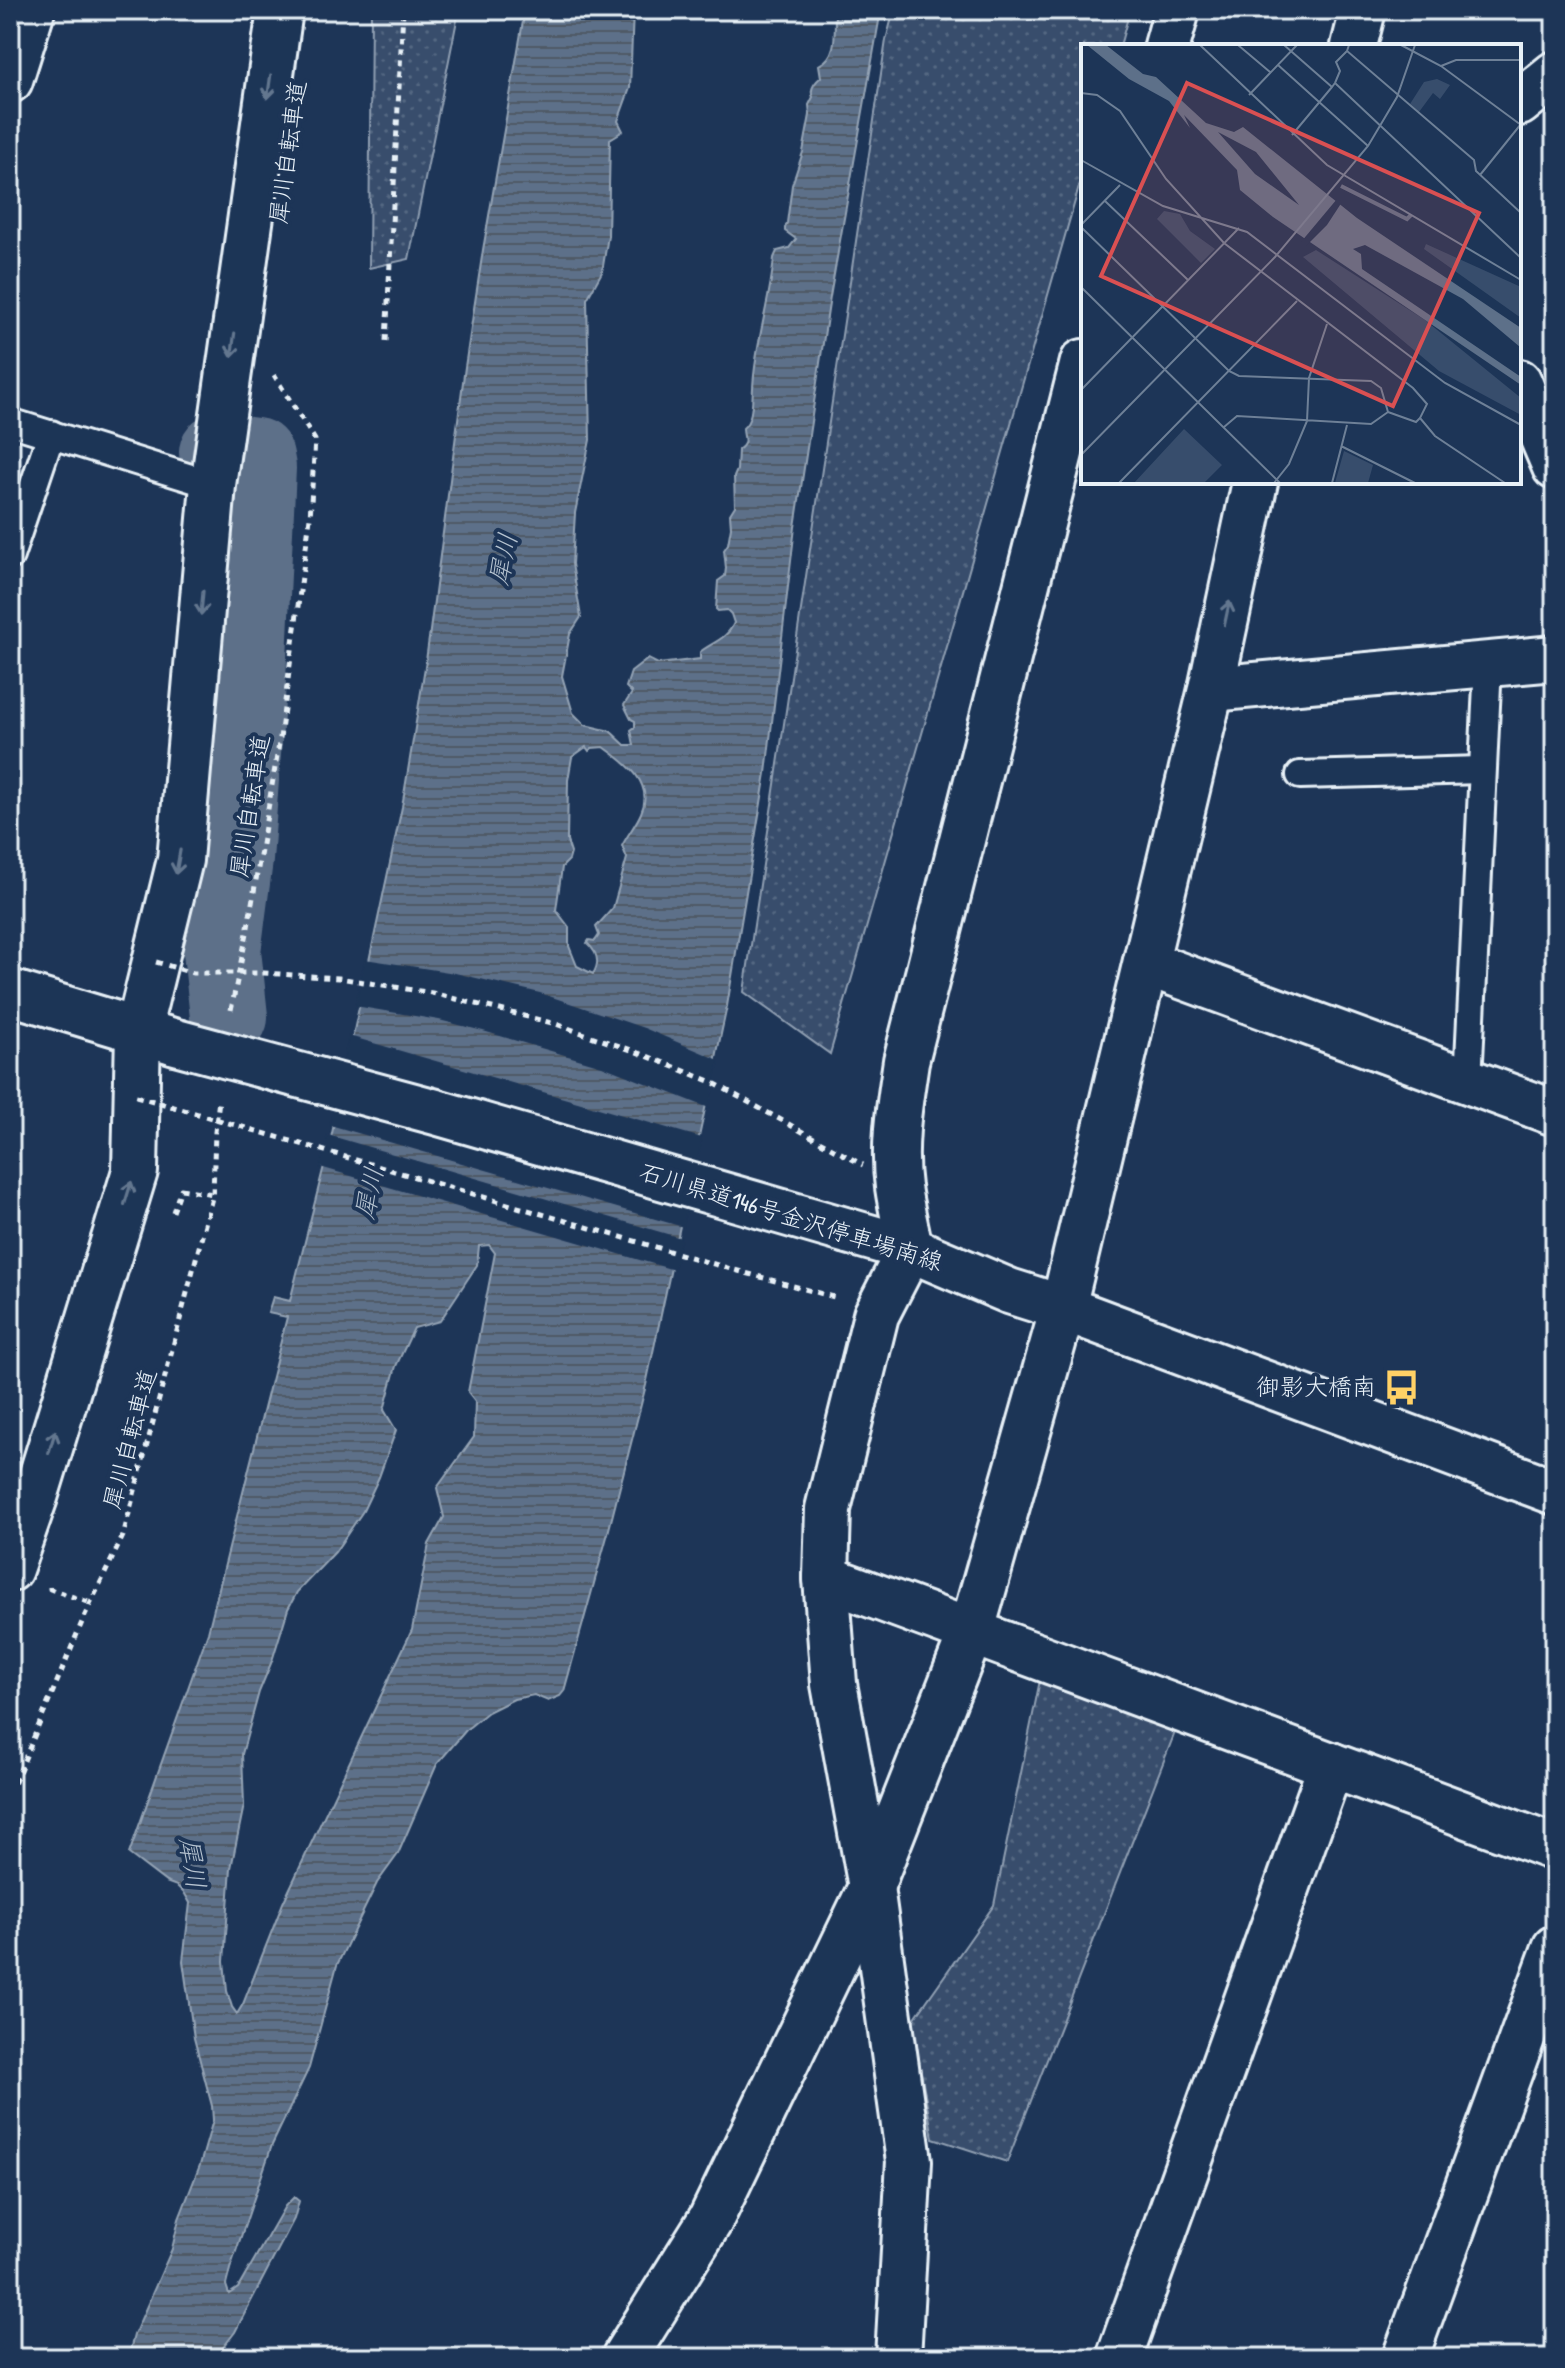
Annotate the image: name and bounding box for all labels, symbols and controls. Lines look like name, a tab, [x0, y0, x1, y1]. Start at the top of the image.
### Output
inset map	[1081, 44, 1521, 484]
one-way arrow	[261, 74, 276, 99]
street label: 犀川自転車道	[261, 78, 313, 225]
one-way arrow	[225, 332, 240, 357]
water label: 犀川	[480, 530, 525, 588]
one-way arrow	[195, 589, 210, 616]
one-way arrow	[1220, 600, 1235, 626]
street label: 犀川自転車道	[222, 732, 276, 879]
one-way arrow	[170, 848, 185, 874]
street label: 石川県道146号金沢停車場南線	[636, 1155, 947, 1277]
water label: 犀川	[346, 1164, 391, 1222]
one-way arrow	[121, 1181, 136, 1207]
street label: 犀川自転車道	[95, 1365, 163, 1512]
bus stop icon: 御影大橋南	[1383, 1368, 1421, 1406]
place label: 御影大橋南	[1256, 1370, 1376, 1402]
one-way arrow	[45, 1429, 60, 1455]
water label: 犀川	[172, 1834, 215, 1891]

